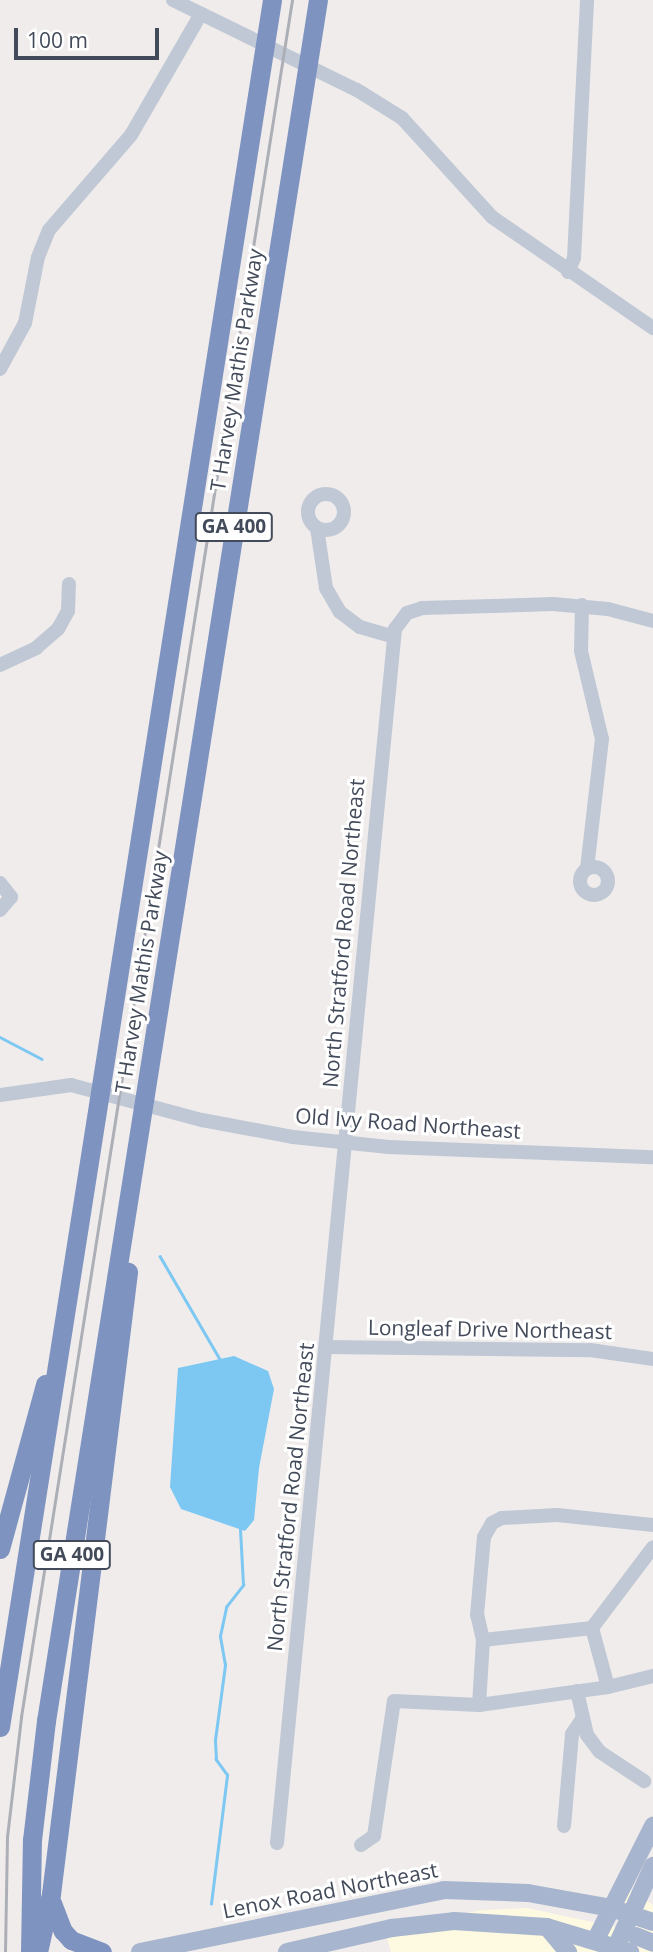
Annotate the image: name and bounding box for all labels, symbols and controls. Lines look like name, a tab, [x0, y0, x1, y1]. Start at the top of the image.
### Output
scale bar	[18, 14, 163, 58]
text: 100 m	[27, 26, 88, 54]
street label: T Harvey Mathis Parkway	[204, 247, 268, 493]
road number: GA 400	[194, 512, 274, 542]
street label: North Stratford Road Northeast	[317, 777, 369, 1089]
street label: T Harvey Mathis Parkway	[109, 849, 173, 1095]
street label: Old Ivy Road Northeast	[294, 1103, 522, 1143]
street label: Longleaf Drive Northeast	[368, 1314, 612, 1344]
street label: North Stratford Road Northeast	[261, 1341, 319, 1653]
road number: GA 400	[32, 1540, 112, 1570]
street label: Lenox Road Northeast	[220, 1857, 440, 1923]

